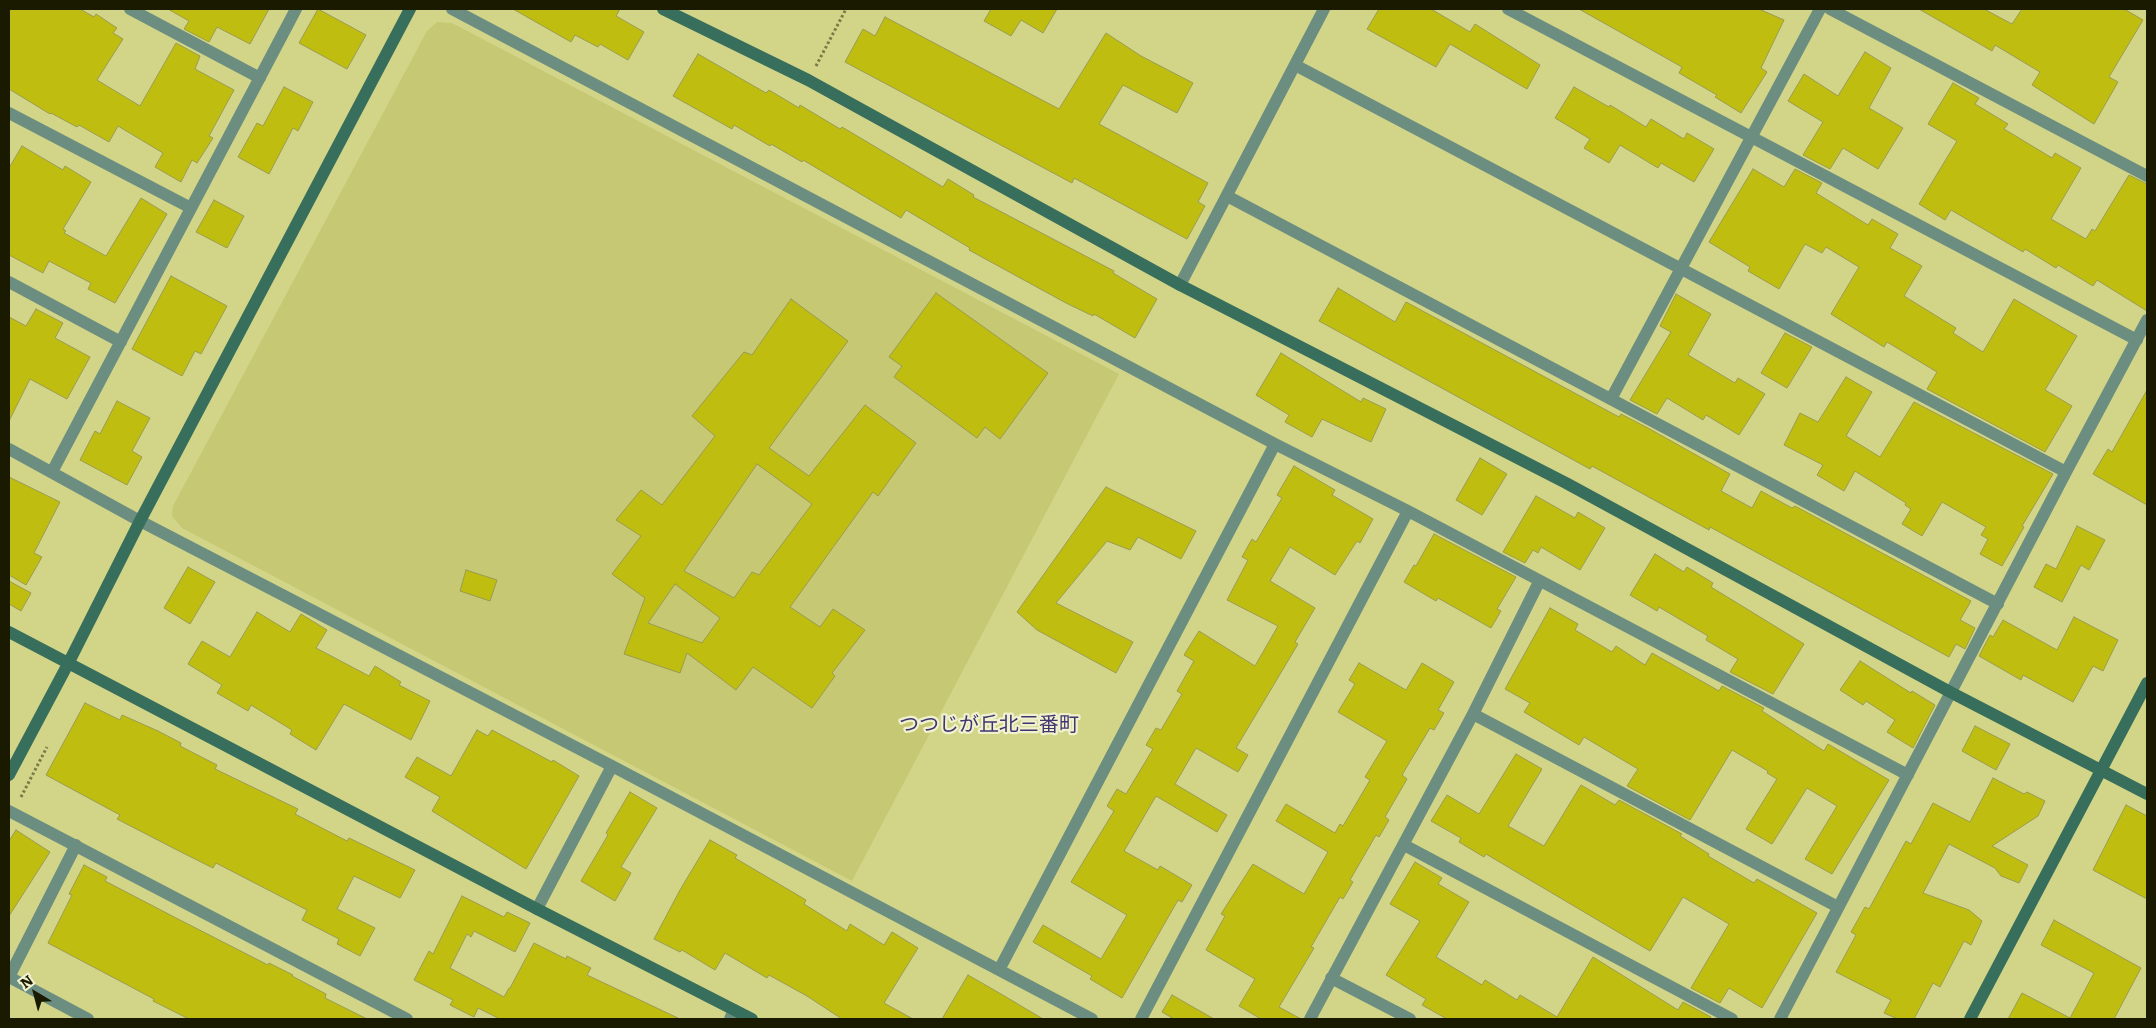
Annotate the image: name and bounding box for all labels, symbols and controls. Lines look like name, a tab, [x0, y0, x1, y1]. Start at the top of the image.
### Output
district label: つつじが丘北三番町	[899, 713, 1079, 737]
north arrow	[10, 968, 60, 1018]
text: N	[15, 969, 37, 993]

